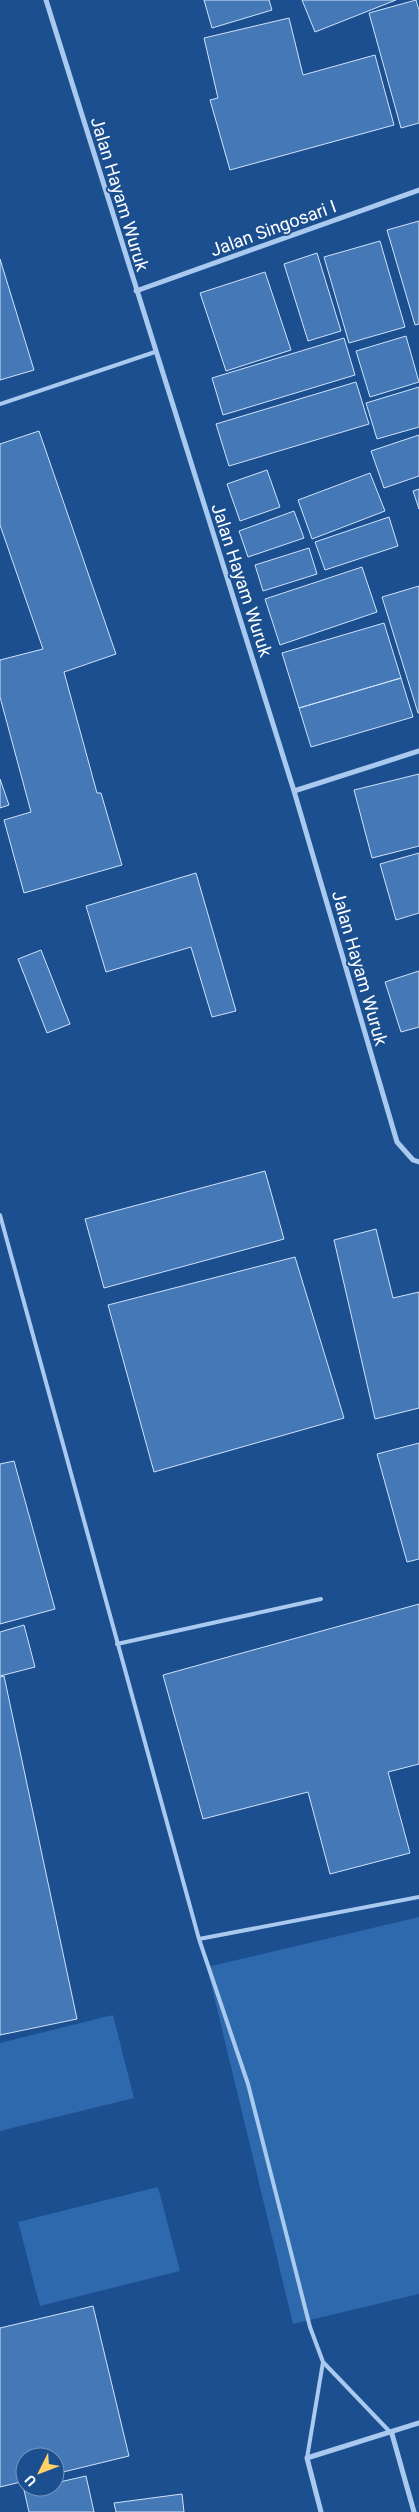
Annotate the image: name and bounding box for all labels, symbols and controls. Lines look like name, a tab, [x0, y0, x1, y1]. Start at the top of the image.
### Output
street label: Jalan Hayam Wuruk	[87, 114, 154, 274]
street label: Jalan Singosari I	[207, 195, 339, 261]
street label: Jalan Hayam Wuruk	[207, 501, 277, 660]
street label: Jalan Hayam Wuruk	[328, 888, 392, 1049]
north arrow	[15, 2447, 65, 2497]
text: U	[21, 2472, 39, 2489]

